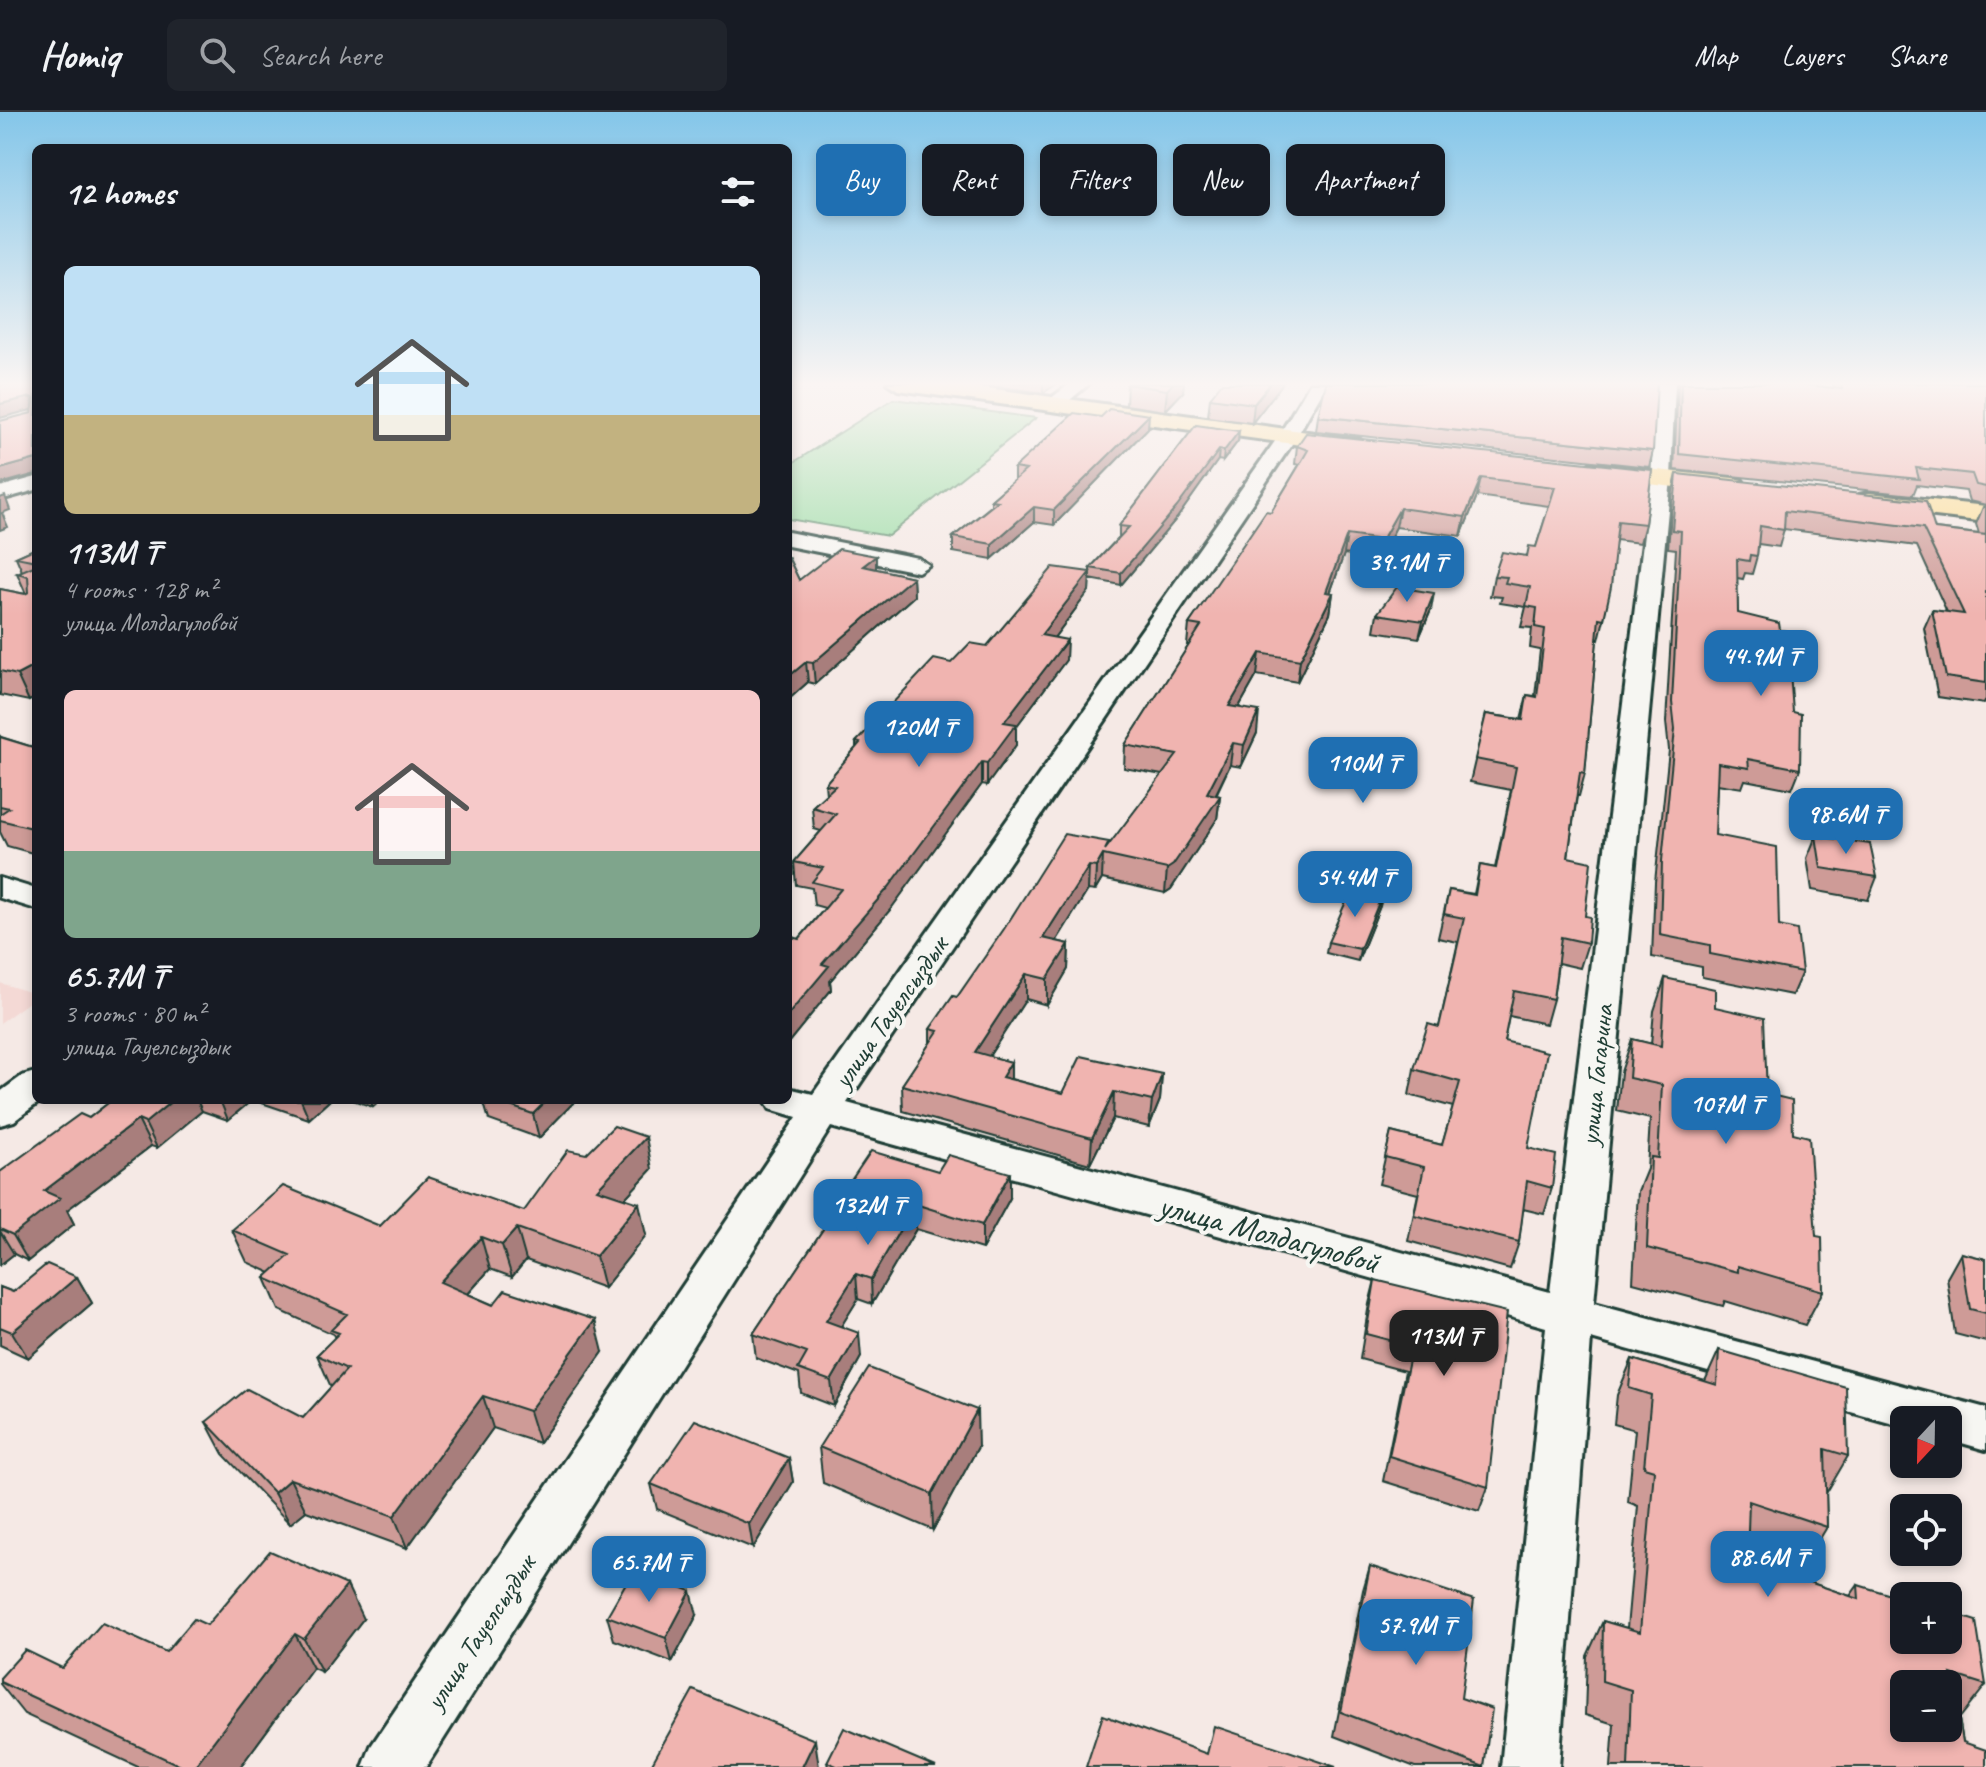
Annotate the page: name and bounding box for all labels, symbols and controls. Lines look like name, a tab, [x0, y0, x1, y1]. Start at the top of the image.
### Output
search box	[167, 19, 727, 91]
text: Homiq	[40, 32, 119, 79]
icon: search	[195, 33, 239, 77]
text: Search here	[259, 36, 381, 74]
text: Map	[1695, 38, 1738, 73]
text: Layers	[1782, 38, 1843, 73]
text: Share	[1887, 38, 1946, 73]
chip: Buy	[816, 144, 906, 216]
chip: Rent	[922, 144, 1024, 216]
chip: Filters	[1040, 144, 1157, 216]
chip: New	[1173, 144, 1270, 216]
chip: Apartment	[1286, 144, 1445, 216]
icon: filters	[716, 170, 760, 214]
text: 12 homes	[64, 171, 175, 214]
icon: home	[340, 318, 484, 462]
text: 113M ₸	[64, 530, 160, 573]
pin: 39.1M ₸	[1333, 536, 1481, 604]
text: 39.1M ₸	[1368, 545, 1446, 578]
text: 4 rooms · 128 m²	[64, 573, 216, 606]
text: улица Молдагуловой	[64, 606, 237, 639]
pin: 44.9M ₸	[1687, 630, 1835, 698]
text: 44.9M ₸	[1722, 639, 1800, 672]
pin: 120M ₸	[854, 701, 984, 769]
text: 120M ₸	[882, 710, 956, 743]
pin: 110M ₸	[1298, 737, 1428, 805]
icon: home	[340, 742, 484, 886]
text: 110M ₸	[1326, 746, 1400, 779]
pin: 98.6M ₸	[1772, 788, 1920, 856]
text: 98.6M ₸	[1807, 797, 1885, 830]
pin: 54.4M ₸	[1281, 851, 1429, 919]
text: 54.4M ₸	[1316, 860, 1394, 893]
street label: улица Тауелсыздык	[823, 927, 958, 1097]
text: 65.7M ₸	[64, 954, 166, 997]
text: 3 rooms · 80 m²	[64, 997, 205, 1030]
street label: улица Гагарина	[1571, 1001, 1621, 1149]
text: улица Тауелсыздык	[64, 1030, 229, 1063]
pin: 107M ₸	[1661, 1078, 1791, 1146]
text: 107M ₸	[1690, 1087, 1762, 1120]
pin: 132M ₸	[803, 1179, 933, 1247]
street label: улица Молдагуловой	[1152, 1182, 1386, 1284]
text: 132M ₸	[831, 1188, 905, 1221]
pin: 113M ₸	[1379, 1310, 1509, 1378]
text: 113M ₸	[1407, 1319, 1481, 1352]
north arrow	[1890, 1406, 1962, 1478]
map controls	[1890, 1406, 1962, 1742]
button: locate	[1890, 1494, 1962, 1566]
pin: 88.6M ₸	[1694, 1531, 1842, 1599]
pin: 65.7M ₸	[575, 1536, 723, 1604]
text: 88.6M ₸	[1729, 1540, 1807, 1573]
text: 65.7M ₸	[610, 1545, 688, 1578]
street label: улица Тауелсыздык	[416, 1546, 545, 1718]
button: +	[1890, 1582, 1962, 1654]
pin: 57.9M ₸	[1342, 1599, 1490, 1667]
text: 57.9M ₸	[1377, 1608, 1455, 1641]
button: −	[1890, 1670, 1962, 1742]

